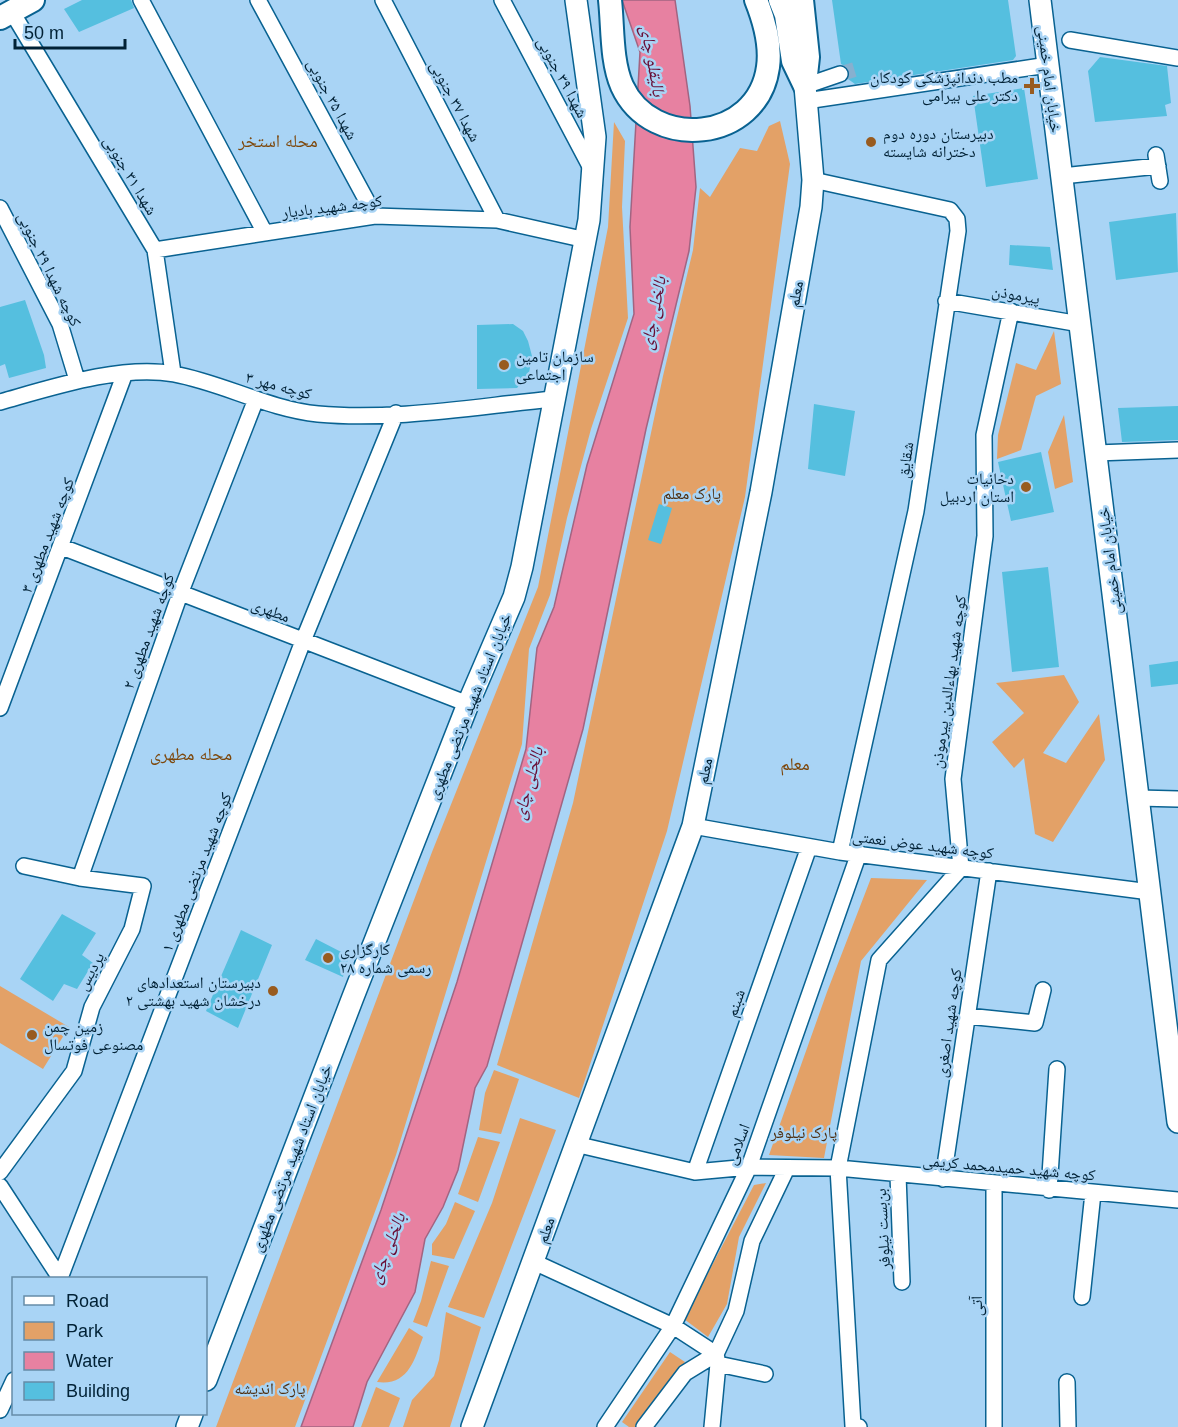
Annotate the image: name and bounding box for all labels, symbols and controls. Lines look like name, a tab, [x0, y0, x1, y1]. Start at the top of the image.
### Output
scale bar	[15, 12, 124, 50]
text: 50 m	[24, 23, 64, 43]
water label: بالیقلو چای	[636, 24, 669, 99]
street label: خیابان امام خمینی	[1033, 24, 1065, 134]
street label: شهدا ۳۹ جنوبی	[532, 34, 591, 121]
street label: شهدا ۳۵ جنوبی	[302, 56, 361, 143]
street label: شهدا ۳۷ جنوبی	[425, 58, 484, 145]
place label: مطب دندانپزشکی کودکان دکتر علی بیرامی	[870, 69, 1018, 106]
marker: مطب دندانپزشکی کودکان دکتر علی بیرامی	[1023, 77, 1041, 95]
place label: دبیرستان دوره دوم دخترانه شایسته	[883, 125, 994, 161]
district label: محله استخر	[237, 131, 318, 151]
street label: شهدا ۳۱ جنوبی	[99, 133, 161, 219]
marker: دبیرستان دوره دوم دخترانه شایسته	[864, 135, 878, 149]
street label: کوچه شهید بادیار	[280, 192, 384, 222]
street label: کوچه شهدا ۲۹ جنوبی	[13, 209, 85, 330]
water label: بالخلی چای	[636, 274, 671, 352]
street label: معلم	[785, 280, 808, 309]
street label: پیرموذن	[990, 282, 1042, 309]
place label: سازمان تامین اجتماعی	[516, 348, 594, 385]
marker: سازمان تامین اجتماعی	[497, 358, 511, 372]
street label: کوچه مهر ۳	[244, 369, 314, 403]
street label: شقایق	[895, 441, 918, 480]
place label: دخانیات استان اردبیل	[940, 470, 1014, 507]
street label: کوچه شهید مطهری ۳	[18, 475, 79, 596]
marker: دخانیات استان اردبیل	[1019, 480, 1033, 494]
park label: پارک معلم	[663, 485, 721, 504]
street label: خیابان امام خمینی	[1094, 506, 1126, 616]
street label: کوچه شهید مطهری ۲	[120, 571, 179, 692]
street label: کوچه شهید بهاءالدین پیرموذن	[928, 594, 971, 770]
street label: مطهری	[248, 595, 292, 627]
street label: خیابان استاد شهید مرتضی مطهری	[424, 611, 516, 802]
district label: محله مطهری	[150, 744, 232, 765]
water label: بالخلی چای	[509, 744, 548, 822]
district label: معلم	[780, 754, 810, 776]
street label: معلم	[693, 756, 717, 786]
street label: کوچه شهید مرتضی مطهری ۱	[158, 790, 237, 955]
street label: کوچه شهید عوض نعمتی	[851, 827, 995, 864]
place label: کارگزاری رسمی شماره ۲۸	[340, 941, 431, 978]
street label: پردیس	[73, 949, 109, 994]
marker: کارگزاری رسمی شماره ۲۸	[321, 951, 335, 965]
street label: کوچه شهید اصغری	[932, 967, 967, 1079]
place label: دبیرستان استعدادهای درخشان شهید بهشتی ۲	[126, 974, 261, 1011]
marker: دبیرستان استعدادهای درخشان شهید بهشتی ۲	[266, 984, 280, 998]
street label: شبنم	[723, 987, 750, 1020]
place label: زمین چمن مصنوعی فوتسال	[44, 1018, 143, 1055]
marker: زمین چمن مصنوعی فوتسال	[25, 1028, 39, 1042]
street label: خیابان استاد شهید مرتضی مطهری	[248, 1062, 337, 1255]
street label: اسلامی	[722, 1121, 755, 1168]
park label: پارک نیلوفر	[770, 1124, 838, 1142]
street label: کوچه شهید حمیدمحمد کریمی	[922, 1151, 1096, 1186]
street label: بن‌بست نیلوفر	[872, 1188, 895, 1271]
water label: بالخلی چای	[364, 1209, 411, 1287]
street label: معلم	[533, 1215, 560, 1246]
legend	[12, 1277, 207, 1415]
text: Road	[66, 1291, 109, 1311]
street label: آتی	[968, 1295, 987, 1316]
text: Park	[66, 1321, 104, 1341]
text: Water	[66, 1351, 113, 1371]
park label: پارک اندیشه	[235, 1380, 306, 1398]
text: Building	[66, 1381, 130, 1401]

